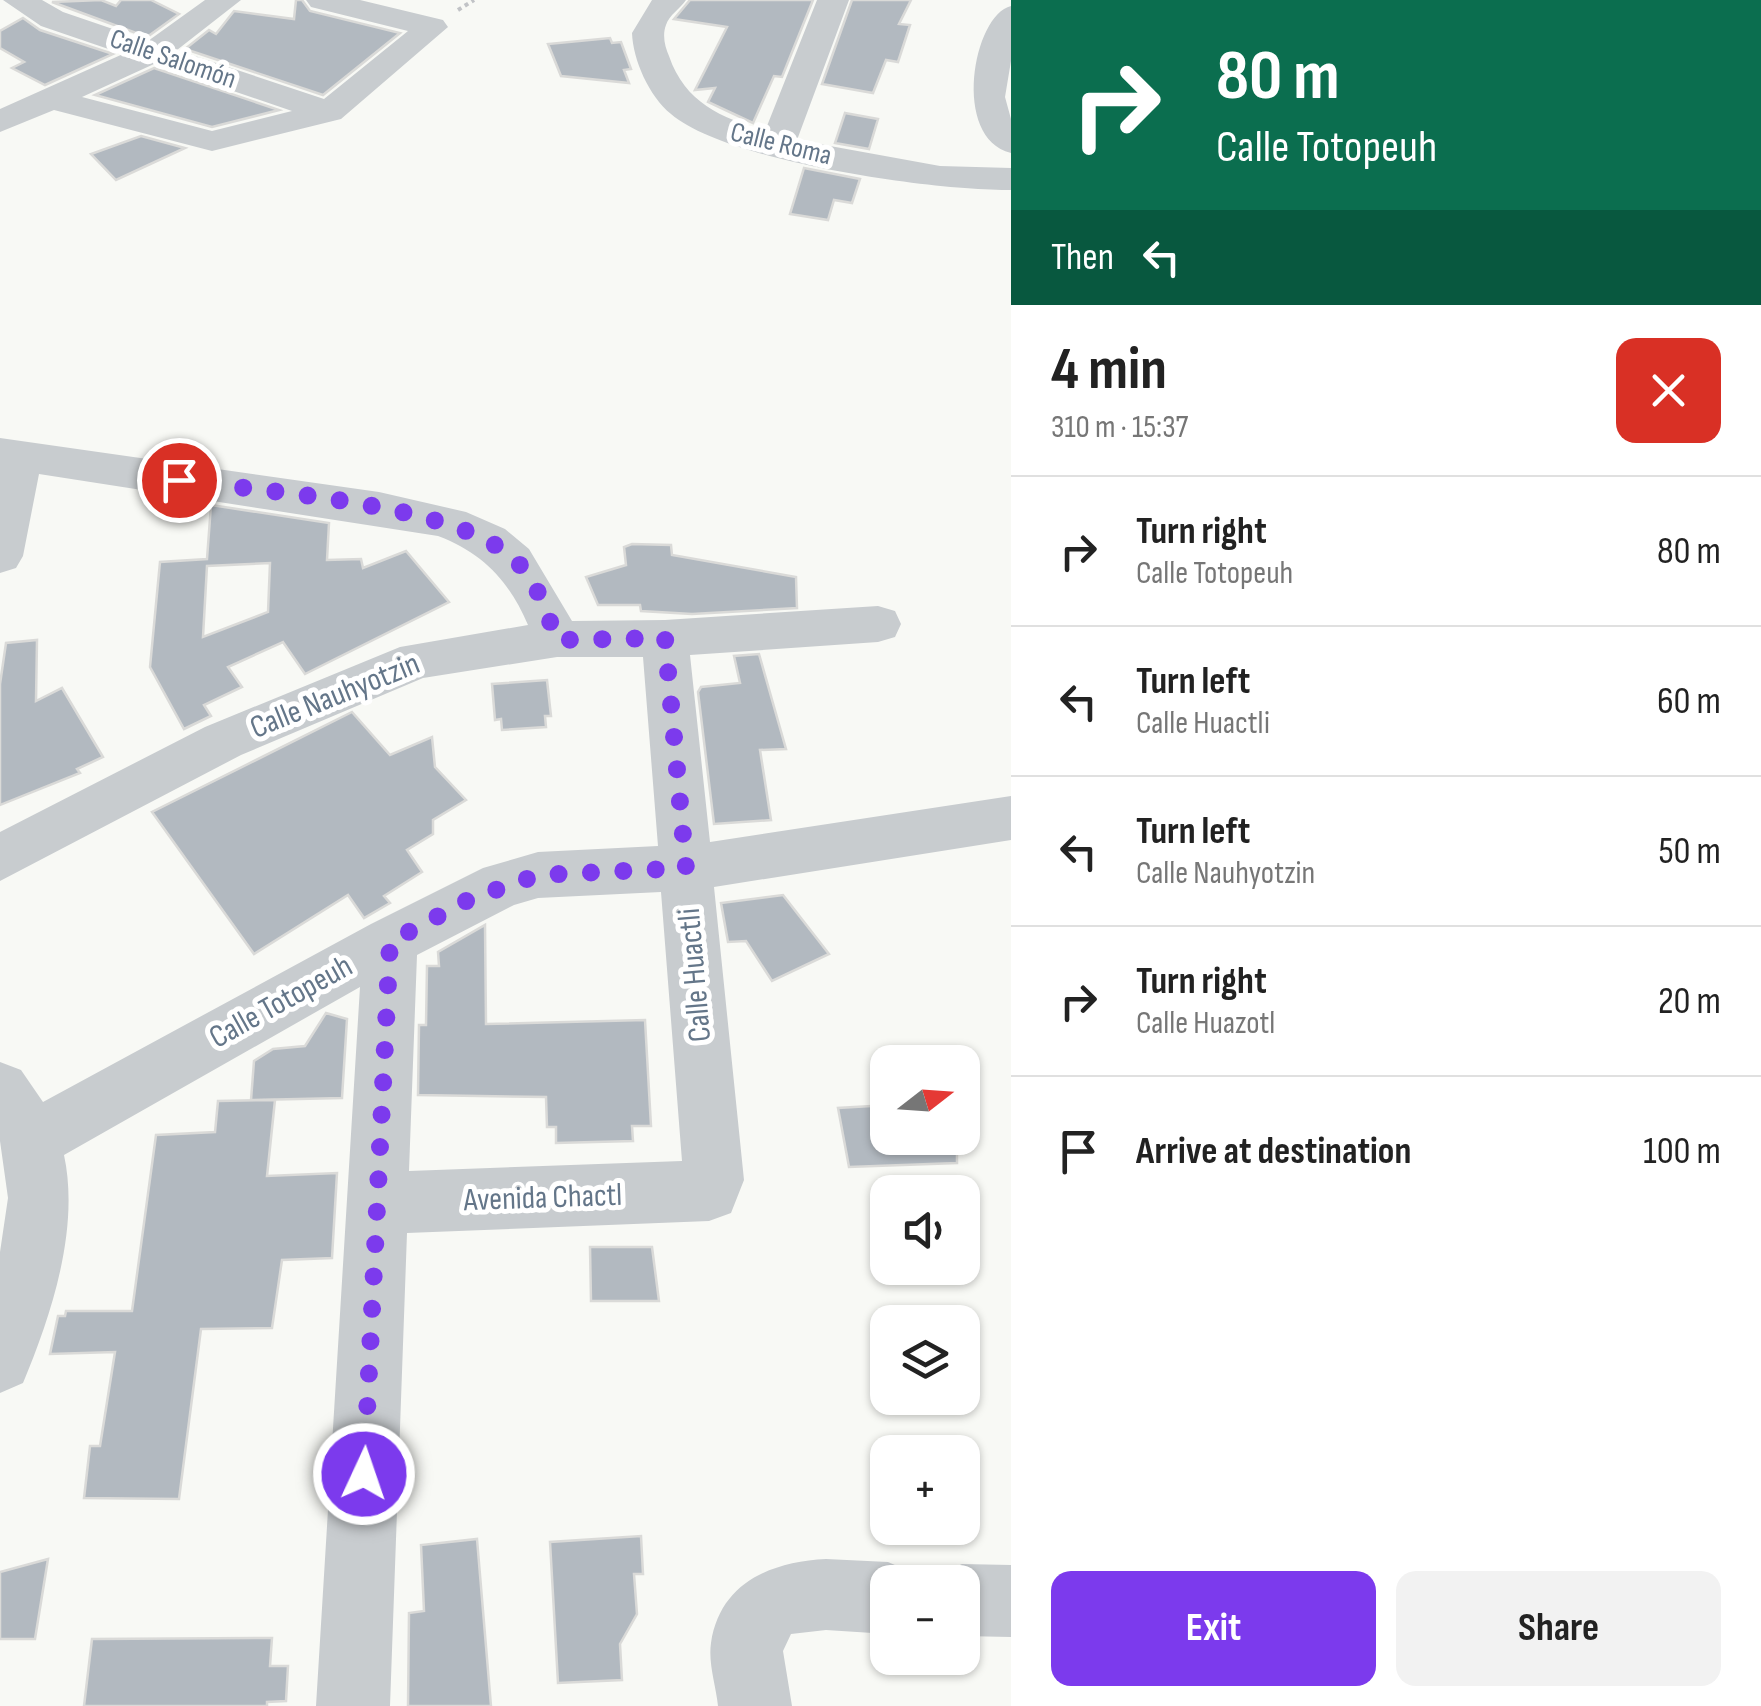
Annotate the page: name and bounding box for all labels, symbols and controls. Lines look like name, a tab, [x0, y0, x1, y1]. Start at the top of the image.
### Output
street label: Calle Salomón	[106, 22, 240, 96]
text: 80 m	[1216, 35, 1340, 119]
icon: right	[1051, 40, 1181, 170]
street label: Calle Roma	[727, 116, 835, 172]
text: Calle Totopeuh	[1216, 120, 1437, 175]
icon: left	[1134, 230, 1189, 285]
text: Then	[1051, 235, 1114, 280]
text: 4 min	[1051, 334, 1167, 406]
button: close	[1616, 338, 1721, 443]
text: 310 m · 15:37	[1051, 408, 1188, 447]
pin	[137, 438, 222, 523]
icon: arrive	[152, 453, 207, 508]
text: Turn right	[1136, 509, 1267, 554]
icon: right	[1051, 524, 1106, 579]
text: 80 m	[1657, 529, 1721, 574]
text: Calle Totopeuh	[1136, 554, 1293, 593]
street label: Calle Nauhyotzin	[245, 644, 425, 748]
text: Turn left	[1136, 659, 1250, 704]
icon: left	[1051, 674, 1106, 729]
text: 60 m	[1657, 679, 1721, 724]
text: Calle Huactli	[1136, 704, 1270, 743]
text: Turn left	[1136, 809, 1250, 854]
icon: left	[1051, 824, 1106, 879]
text: 50 m	[1658, 829, 1721, 874]
text: Calle Nauhyotzin	[1136, 854, 1315, 893]
street label: Calle Huactli	[670, 907, 720, 1043]
street label: Calle Totopeuh	[203, 947, 359, 1057]
text: Turn right	[1136, 959, 1267, 1004]
icon: right	[1051, 974, 1106, 1029]
text: 20 m	[1658, 979, 1721, 1024]
text: Calle Huazotl	[1136, 1004, 1275, 1043]
north arrow	[870, 1045, 980, 1155]
map controls	[870, 1045, 980, 1675]
icon: arrive	[1051, 1124, 1106, 1179]
text: Arrive at destination	[1136, 1129, 1411, 1174]
text: 100 m	[1643, 1129, 1721, 1174]
button: sound	[870, 1175, 980, 1285]
street label: Avenida Chactl	[462, 1176, 623, 1220]
button: layers	[870, 1305, 980, 1415]
position arrow	[312, 1422, 416, 1526]
button: +	[870, 1435, 980, 1545]
button: −	[870, 1565, 980, 1675]
button: Exit	[1051, 1571, 1376, 1686]
button: Share	[1396, 1571, 1721, 1686]

